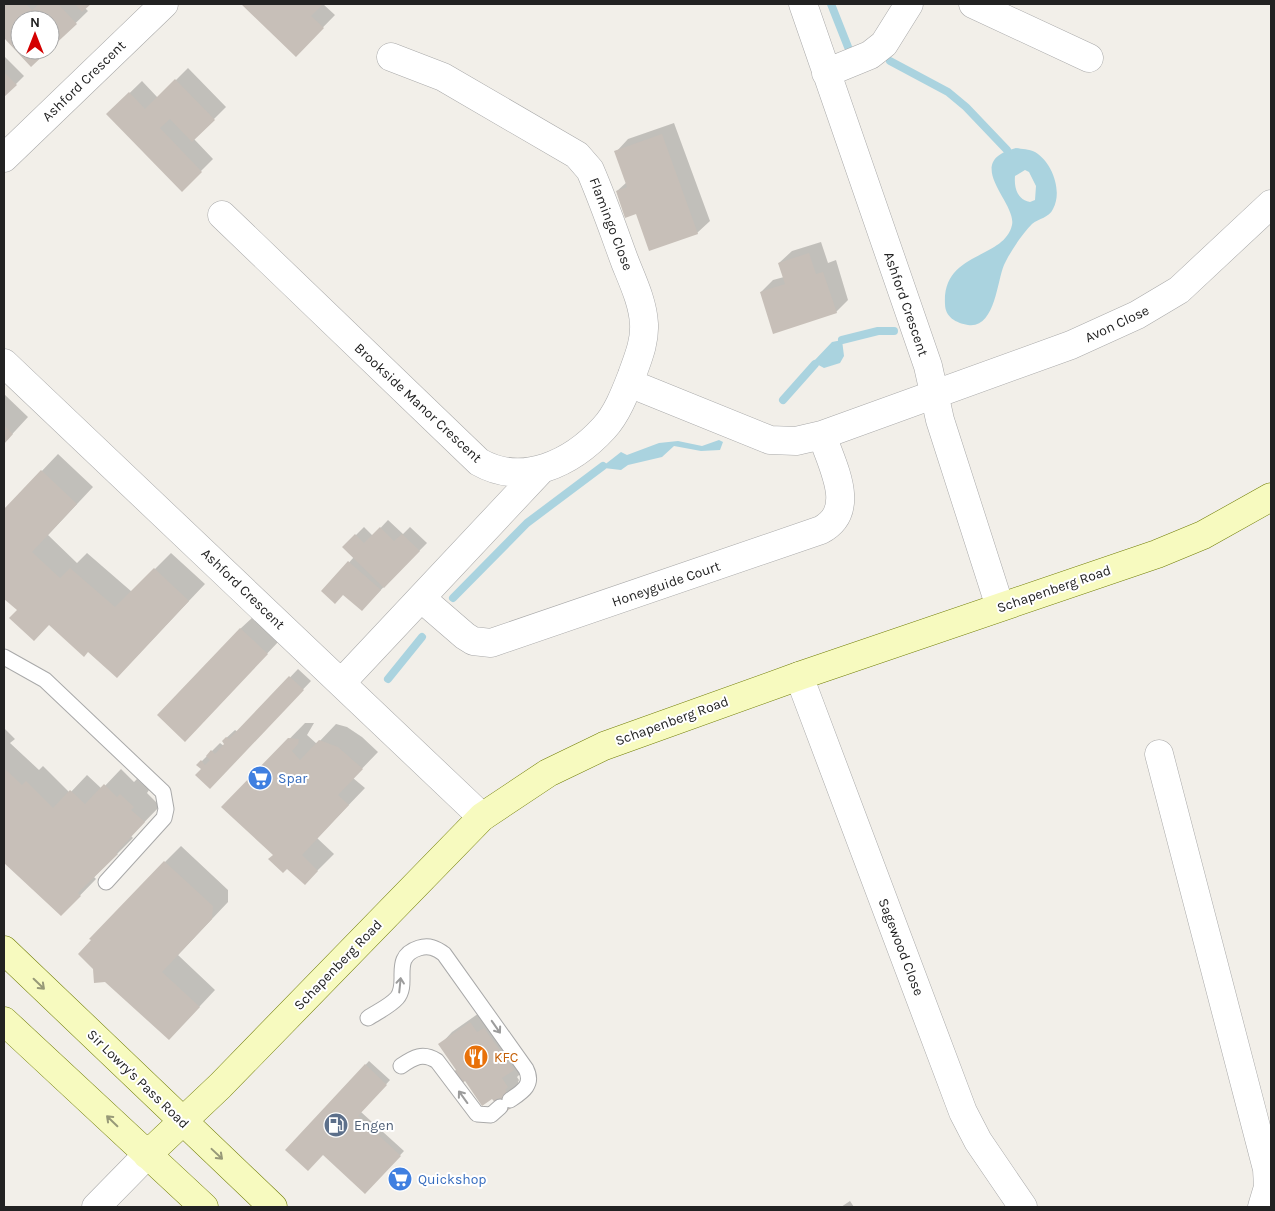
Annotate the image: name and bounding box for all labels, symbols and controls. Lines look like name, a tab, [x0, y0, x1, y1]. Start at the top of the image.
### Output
north arrow	[10, 10, 60, 60]
text: N	[30, 14, 40, 31]
street label: Ashford Crescent	[39, 37, 129, 125]
street label: Flamingo Close	[585, 175, 637, 273]
street label: Ashford Crescent	[880, 250, 932, 358]
street label: Avon Close	[1082, 302, 1152, 346]
street label: Brookside Manor Crescent	[351, 340, 485, 466]
street label: Ashford Crescent	[198, 545, 288, 633]
street label: Honeyguide Court	[610, 557, 722, 611]
street label: Schapenberg Road	[995, 562, 1113, 616]
street label: Schapenberg Road	[613, 693, 731, 749]
supermarket icon: Spar	[247, 765, 273, 791]
place label: Spar	[278, 770, 308, 787]
street label: Sagewood Close	[875, 896, 927, 998]
street label: Schapenberg Road	[290, 916, 386, 1014]
one-way arrow	[395, 977, 405, 993]
one-way arrow	[33, 978, 45, 990]
one-way arrow	[491, 1020, 501, 1034]
street label: Sir Lowry's Pass Road	[83, 1026, 193, 1132]
restaurant icon: KFC	[463, 1044, 489, 1070]
place label: KFC	[494, 1049, 518, 1066]
one-way arrow	[458, 1090, 468, 1104]
fuel station icon: Engen	[323, 1112, 349, 1138]
one-way arrow	[105, 1115, 118, 1127]
place label: Engen	[354, 1117, 394, 1134]
one-way arrow	[211, 1148, 224, 1160]
supermarket icon: Quickshop	[387, 1166, 413, 1192]
place label: Quickshop	[418, 1171, 487, 1188]

